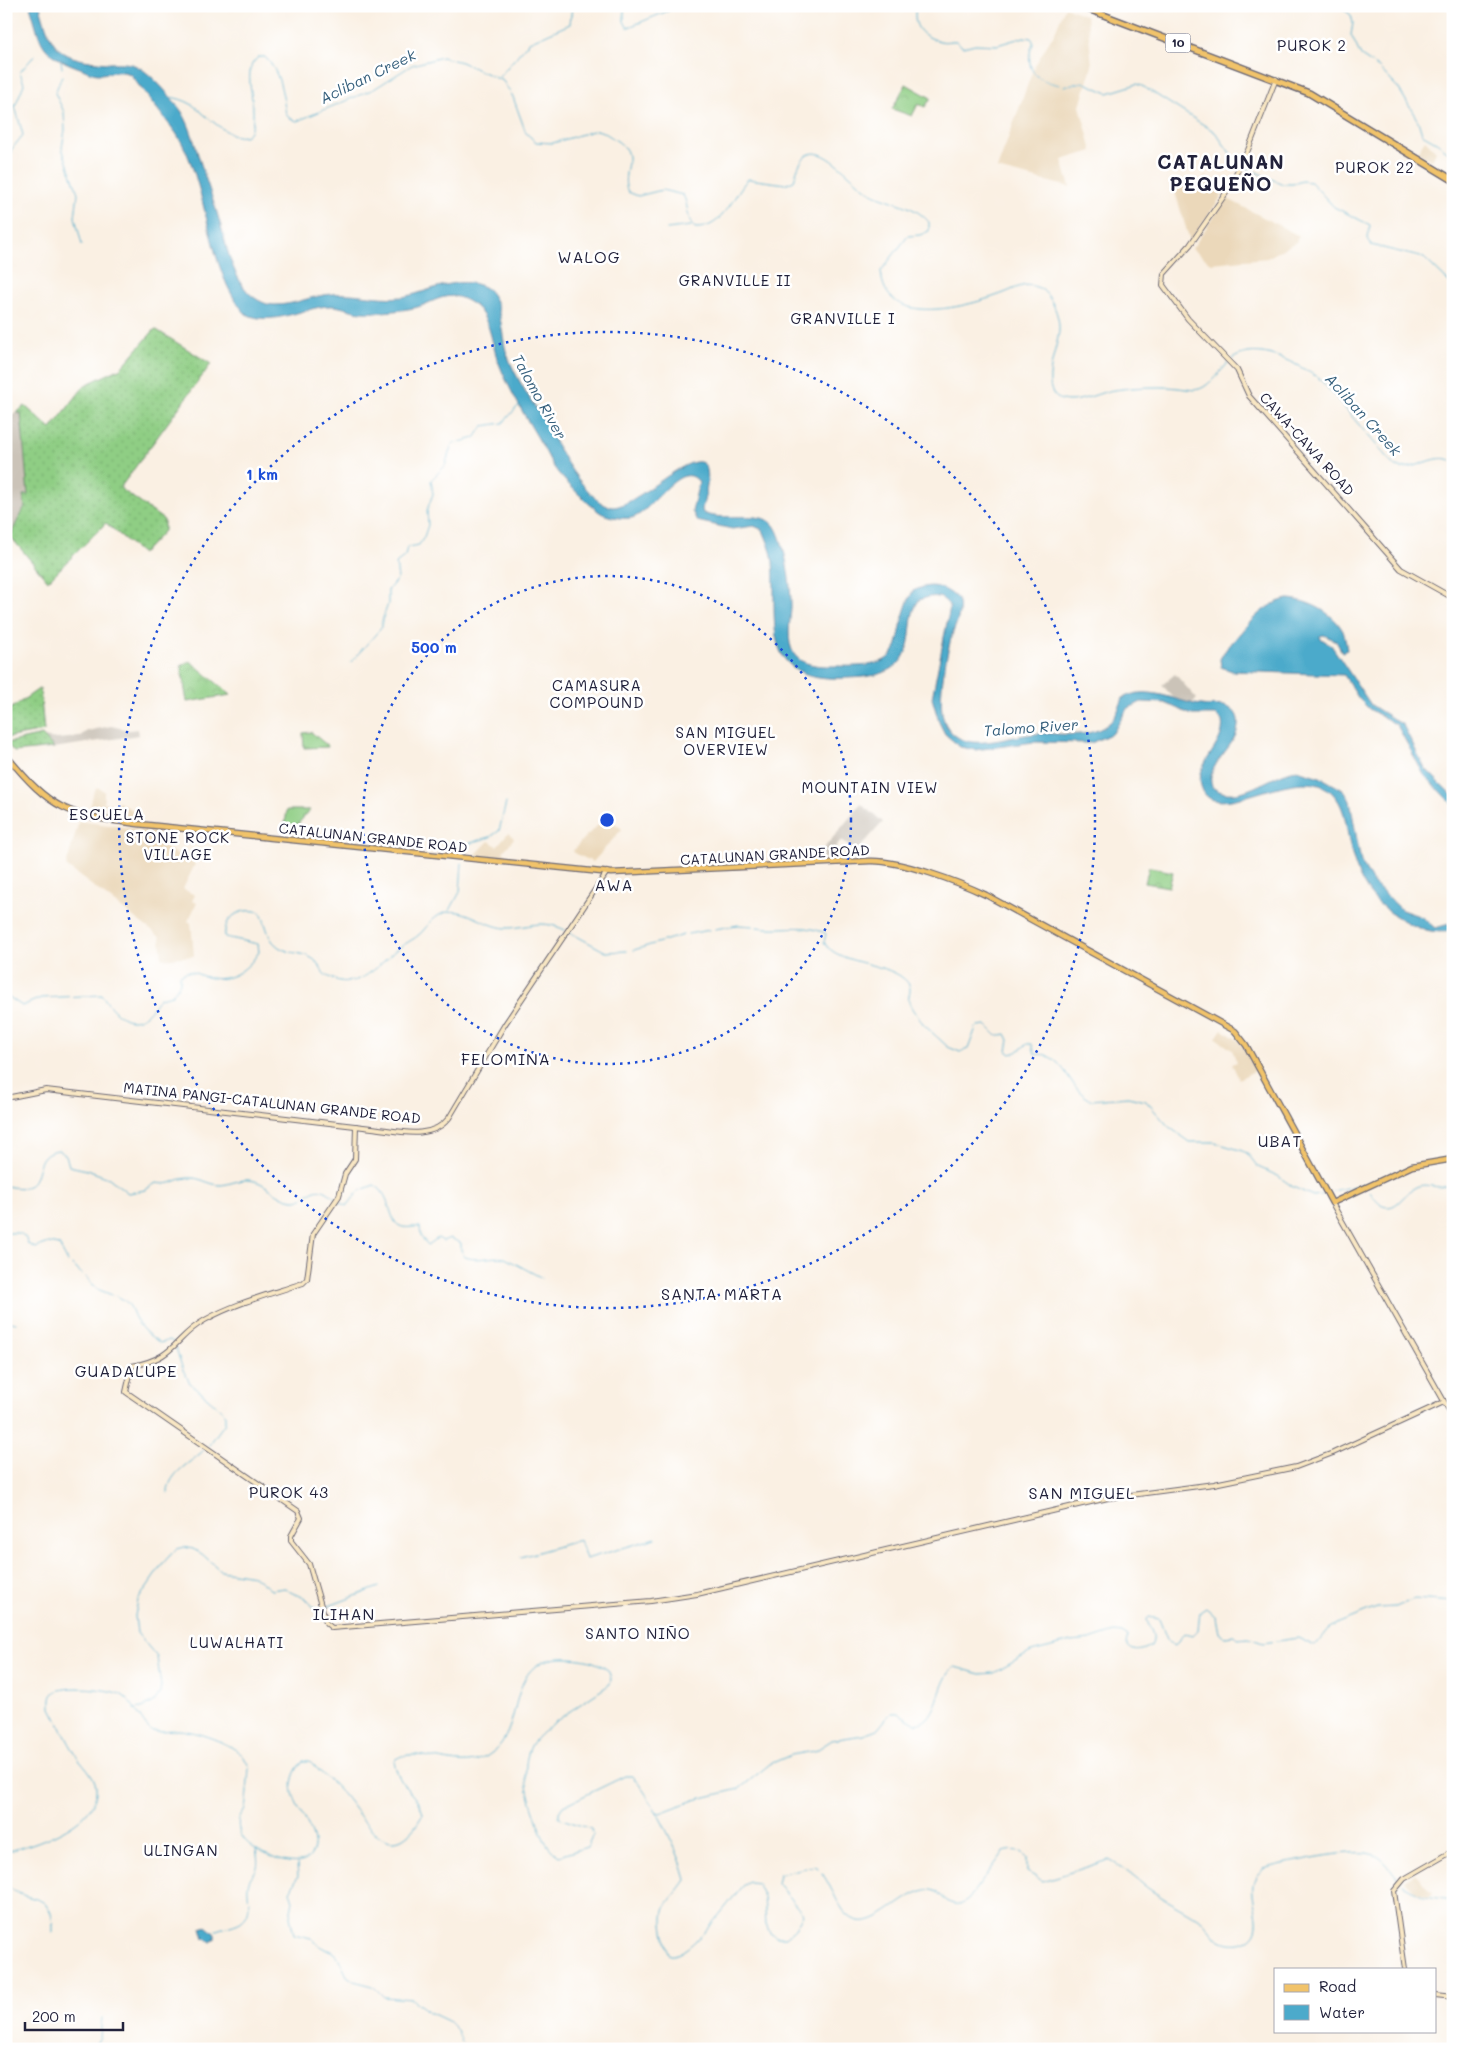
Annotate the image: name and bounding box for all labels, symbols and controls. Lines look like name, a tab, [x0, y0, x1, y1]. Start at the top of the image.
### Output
road number: 10	[1166, 34, 1190, 52]
district label: PUROK 2	[1277, 35, 1347, 55]
water label: Acliban Creek	[316, 44, 420, 108]
district label: CATALUNAN PEQUEÑO	[1157, 149, 1285, 196]
district label: PUROK 22	[1335, 157, 1415, 177]
district label: WALOG	[557, 246, 621, 267]
district label: GRANVILLE II	[679, 270, 791, 290]
district label: GRANVILLE I	[790, 308, 896, 328]
water label: Talomo River	[508, 350, 572, 443]
water label: Acliban Creek	[1321, 369, 1407, 461]
street label: CAWA-CAWA ROAD	[1256, 388, 1359, 499]
text: 1 km	[246, 464, 278, 484]
text: 500 m	[411, 637, 457, 657]
district label: CAMASURA COMPOUND	[550, 675, 644, 712]
water label: Talomo River	[983, 714, 1079, 740]
district label: SAN MIGUEL OVERVIEW	[676, 722, 776, 759]
district label: MOUNTAIN VIEW	[801, 777, 939, 797]
district label: ESCUELA	[69, 803, 145, 824]
centre of rings	[598, 811, 616, 829]
street label: CATALUNAN GRANDE ROAD	[278, 818, 468, 857]
district label: STONE ROCK VILLAGE	[126, 827, 230, 864]
street label: CATALUNAN GRANDE ROAD	[680, 840, 870, 869]
district label: AWA	[594, 874, 634, 895]
district label: FELOMINA	[461, 1048, 551, 1069]
street label: MATINA PANGI-CATALUNAN GRANDE ROAD	[123, 1077, 422, 1128]
district label: UBAT	[1258, 1130, 1302, 1151]
district label: SANTA MARTA	[661, 1283, 783, 1304]
district label: GUADALUPE	[75, 1360, 177, 1381]
district label: PUROK 43	[249, 1482, 329, 1502]
district label: SAN MIGUEL	[1029, 1482, 1135, 1503]
district label: ILIHAN	[313, 1603, 375, 1624]
district label: SANTO NIÑO	[585, 1623, 691, 1643]
district label: LUWALHATI	[190, 1632, 284, 1652]
district label: ULINGAN	[143, 1840, 219, 1860]
legend	[1274, 1968, 1436, 2032]
text: Road	[1319, 1976, 1356, 1996]
scale bar	[25, 2000, 122, 2032]
text: Water	[1319, 2002, 1365, 2022]
text: 200 m	[32, 2006, 76, 2026]

